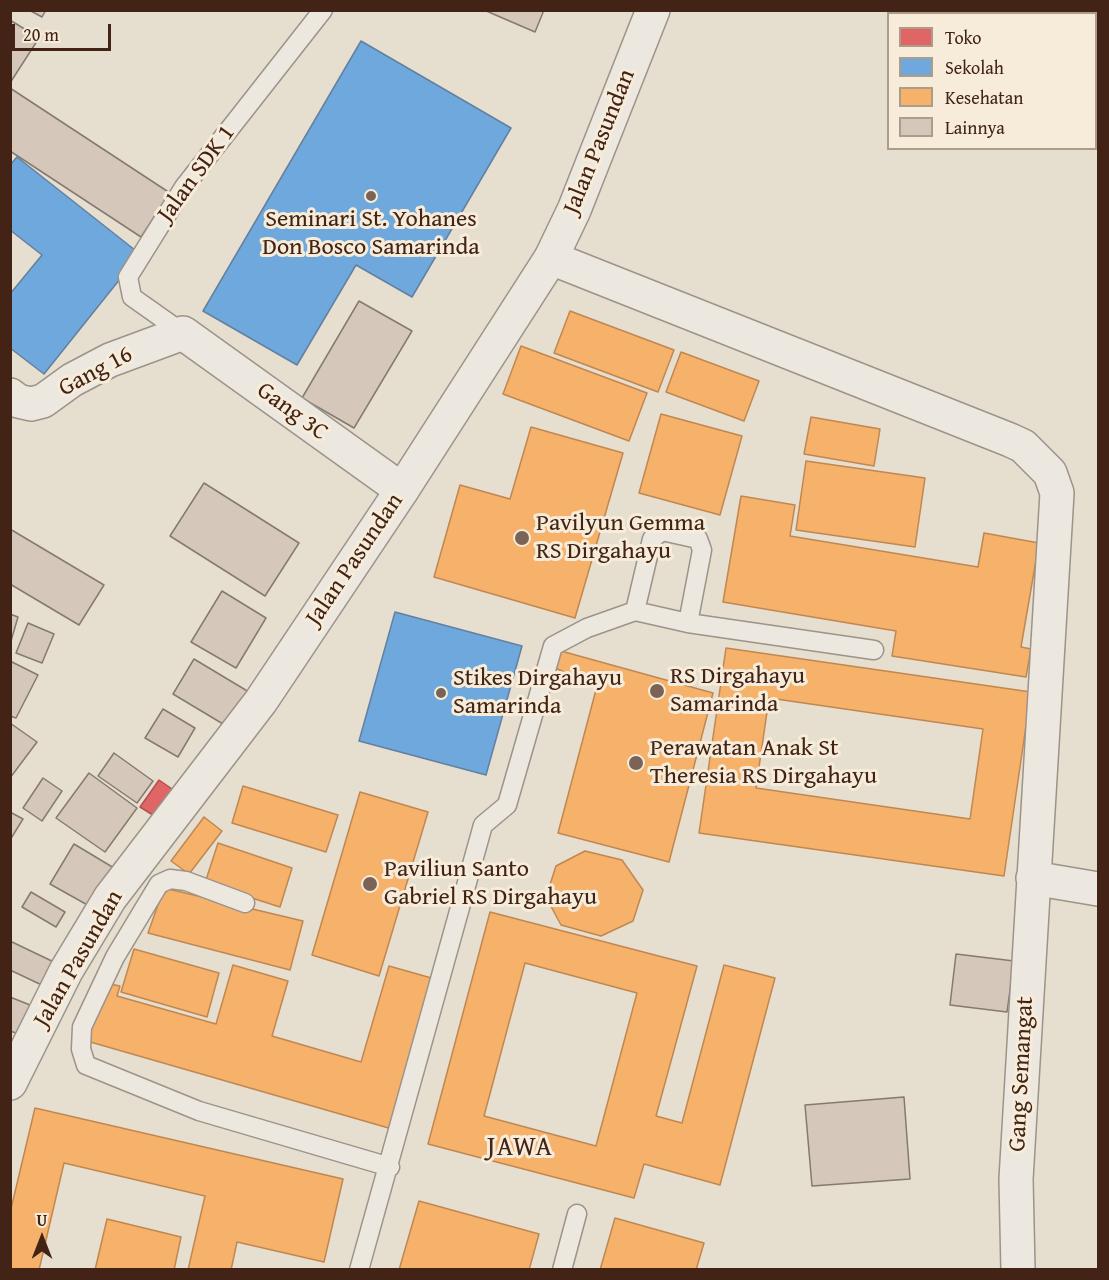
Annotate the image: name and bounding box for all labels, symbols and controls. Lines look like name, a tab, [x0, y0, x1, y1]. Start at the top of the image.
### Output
scale bar	[15, 12, 114, 50]
legend	[887, 12, 1097, 150]
text: 20 m	[23, 21, 59, 48]
text: Toko	[945, 24, 982, 51]
text: Sekolah	[945, 54, 1004, 81]
street label: Jalan Pasundan	[558, 65, 642, 219]
text: Kesehatan	[945, 84, 1023, 111]
text: Lainnya	[945, 114, 1005, 141]
street label: Jalan SDK 1	[152, 120, 242, 228]
marker: Seminari St. Yohanes Don Bosco Samarinda	[364, 189, 378, 203]
place label: Seminari St. Yohanes Don Bosco Samarinda	[262, 206, 480, 262]
street label: Gang 16	[54, 341, 138, 403]
street label: Gang 3C	[251, 377, 333, 447]
street label: Jalan Pasundan	[300, 488, 410, 632]
place label: Pavilyun Gemma RS Dirgahayu	[536, 510, 705, 566]
marker: Pavilyun Gemma RS Dirgahayu	[513, 529, 531, 547]
place label: RS Dirgahayu Samarinda	[670, 663, 805, 719]
place label: Stikes Dirgahayu Samarinda	[453, 665, 622, 721]
marker: RS Dirgahayu Samarinda	[648, 682, 666, 700]
marker: Stikes Dirgahayu Samarinda	[434, 686, 448, 700]
place label: Perawatan Anak St Theresia RS Dirgahayu	[650, 735, 877, 791]
marker: Perawatan Anak St Theresia RS Dirgahayu	[627, 754, 645, 772]
place label: Paviliun Santo Gabriel RS Dirgahayu	[384, 856, 597, 912]
marker: Paviliun Santo Gabriel RS Dirgahayu	[361, 875, 379, 893]
street label: Jalan Pasundan	[28, 885, 130, 1033]
street label: Gang Semangat	[1004, 996, 1040, 1152]
district label: JAWA	[487, 1132, 553, 1164]
north arrow	[12, 1208, 72, 1268]
text: U	[37, 1208, 47, 1232]

